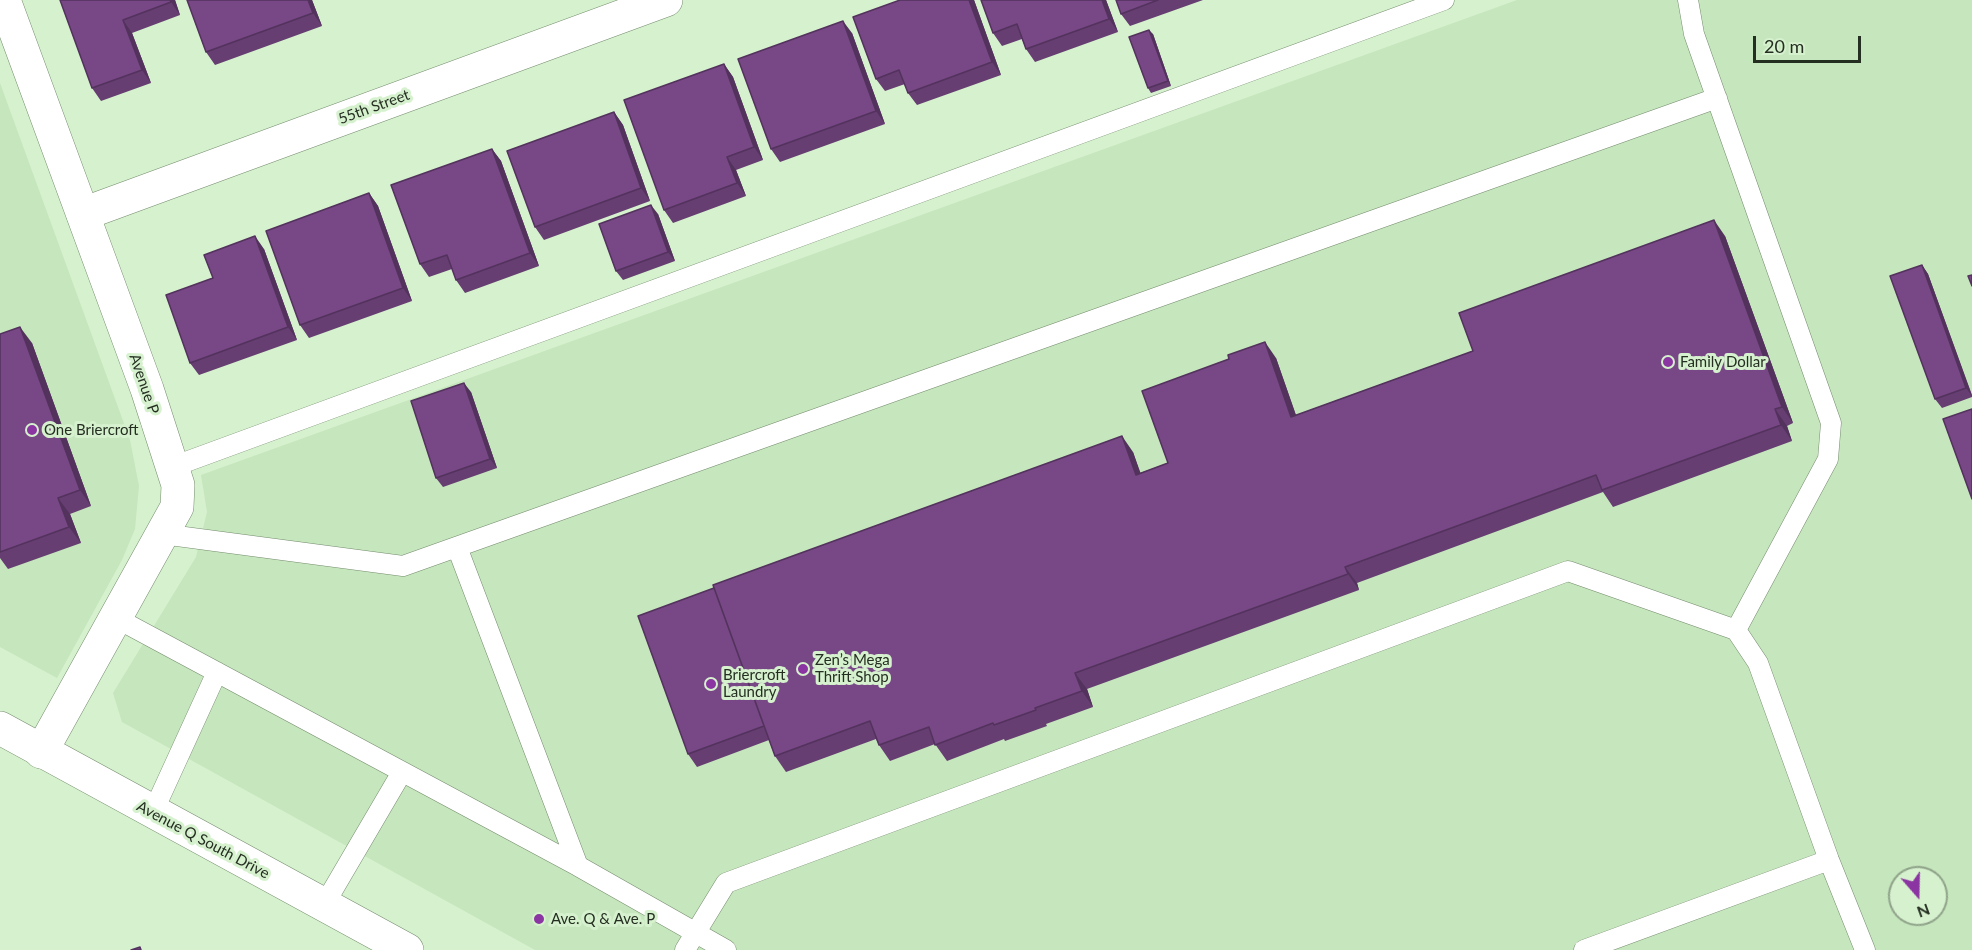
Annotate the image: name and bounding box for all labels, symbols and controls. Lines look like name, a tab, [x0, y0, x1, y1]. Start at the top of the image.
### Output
scale bar	[1756, 24, 1864, 62]
text: 20 m	[1764, 35, 1804, 57]
street label: 55th Street	[336, 86, 412, 128]
street label: Avenue P	[125, 352, 163, 416]
place label: Family Dollar	[1680, 353, 1766, 371]
marker: Family Dollar	[1661, 355, 1675, 369]
place label: One Briercroft	[44, 421, 139, 439]
marker: One Briercroft	[25, 423, 39, 437]
place label: Zen’s Mega Thrift Shop	[815, 651, 890, 686]
marker: Zen’s Mega Thrift Shop	[796, 662, 810, 676]
place label: Briercroft Laundry	[723, 666, 786, 701]
marker: Briercroft Laundry	[704, 677, 718, 691]
street label: Avenue Q South Drive	[134, 797, 272, 883]
north arrow	[1888, 866, 1948, 926]
text: N	[1915, 900, 1933, 923]
place label: Ave. Q & Ave. P	[551, 910, 655, 928]
marker: Ave. Q & Ave. P	[532, 912, 546, 926]

